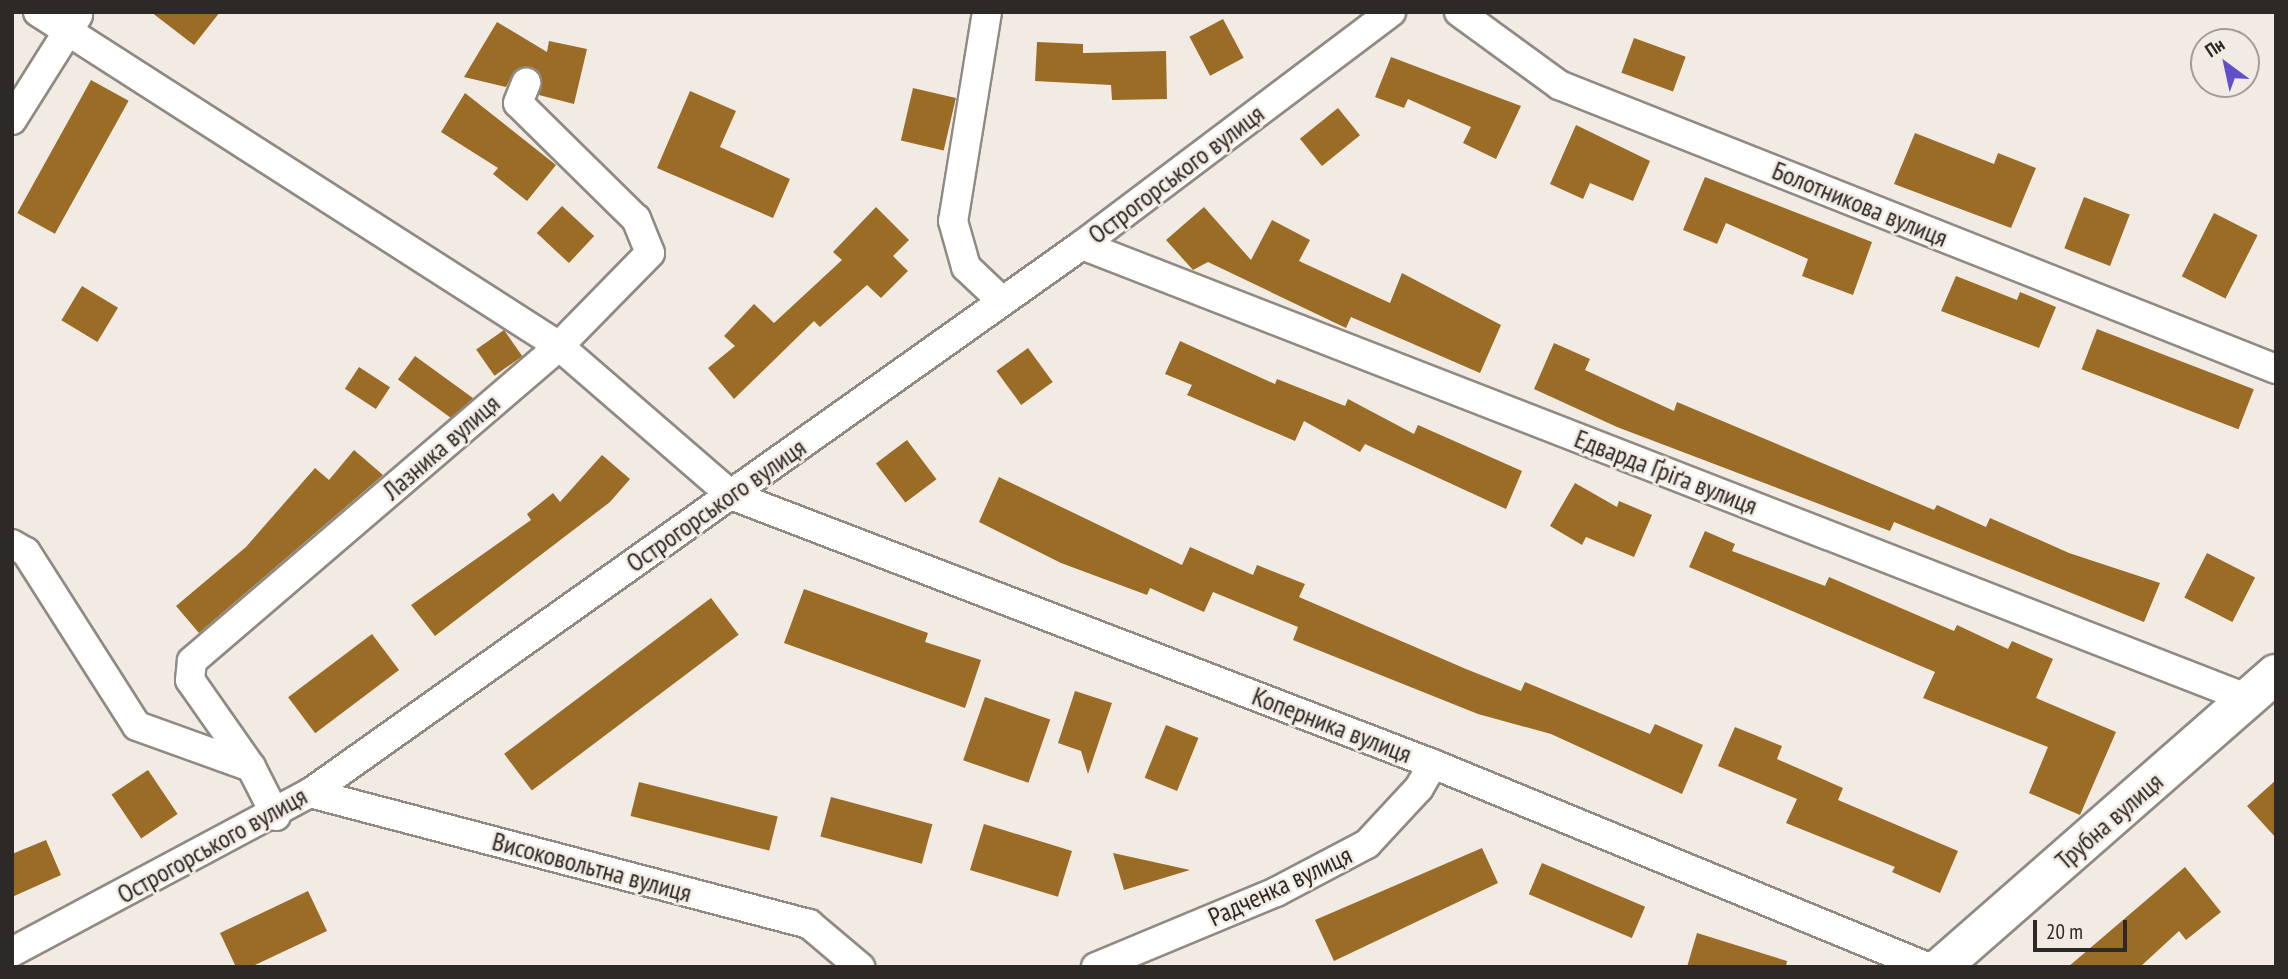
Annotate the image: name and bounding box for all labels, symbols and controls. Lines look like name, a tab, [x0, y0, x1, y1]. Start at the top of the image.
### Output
north arrow	[2190, 28, 2260, 98]
text: Пн	[2200, 32, 2229, 62]
street label: Острогорського вулиця	[1082, 98, 1270, 250]
street label: Болотникова вулиця	[1768, 155, 1952, 253]
street label: Лазника вулиця	[376, 388, 506, 506]
street label: Едварда Ґріґа вулиця	[1570, 423, 1762, 521]
street label: Острогорського вулиця	[620, 431, 812, 579]
street label: Коперника вулиця	[1248, 680, 1416, 770]
street label: Трубна вулиця	[2049, 766, 2169, 876]
street label: Острогорського вулиця	[112, 780, 312, 910]
street label: Високовольтна вулиця	[489, 825, 695, 909]
street label: Радченка вулиця	[1203, 839, 1357, 933]
scale bar	[2036, 906, 2130, 950]
text: 20 m	[2046, 918, 2083, 945]

